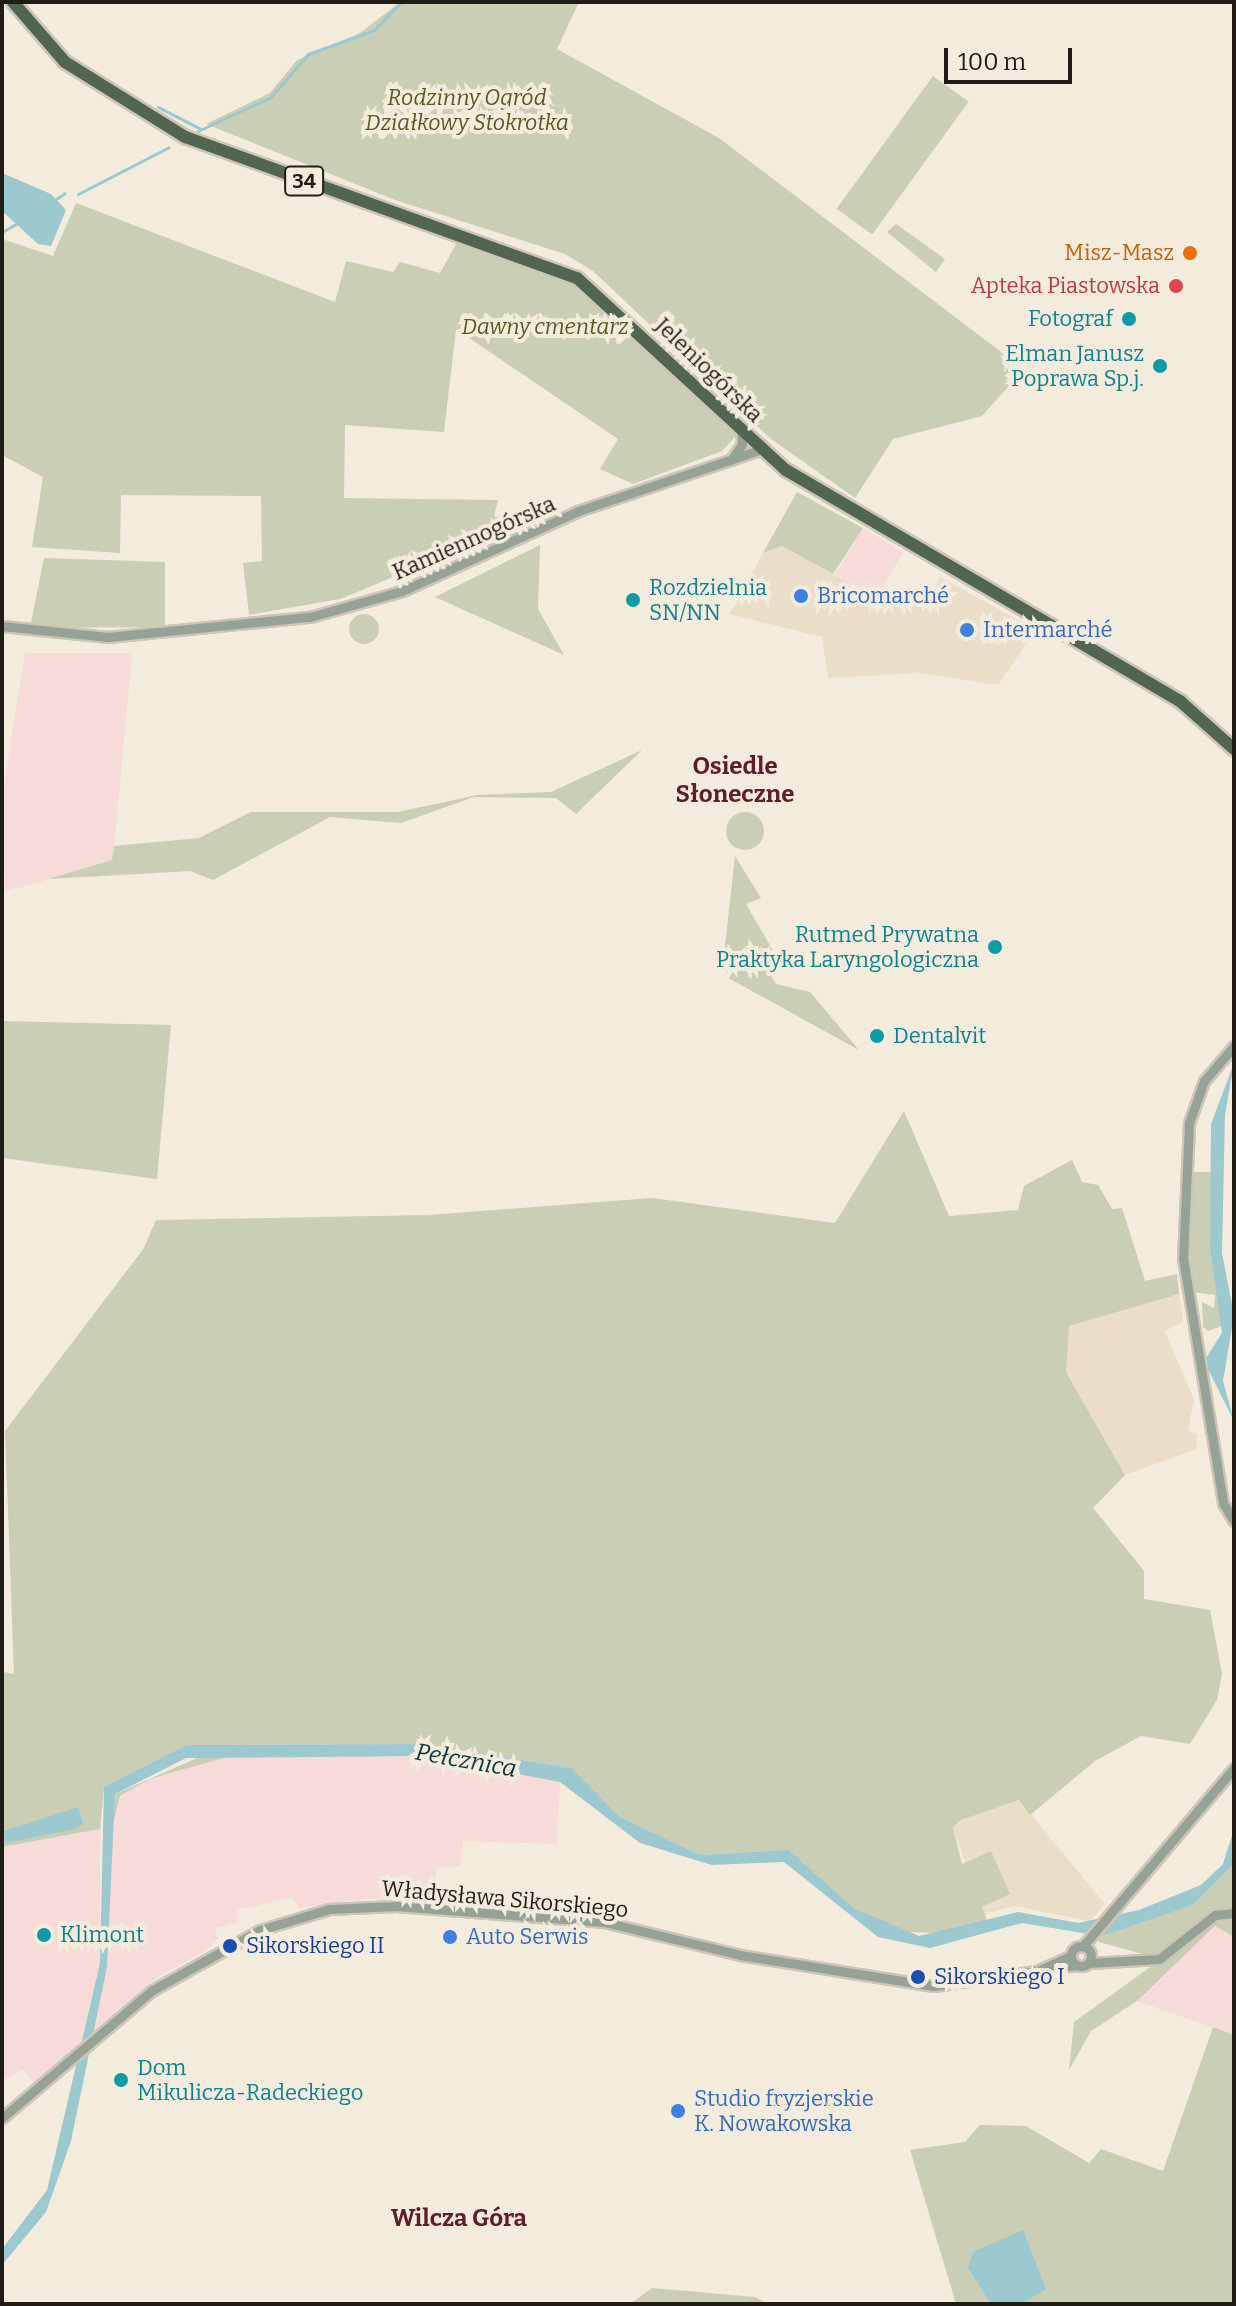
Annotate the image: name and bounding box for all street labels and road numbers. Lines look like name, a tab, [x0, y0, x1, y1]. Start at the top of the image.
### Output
road number: 34	[284, 165, 324, 197]
street label: Jeleniogórska	[650, 312, 768, 428]
street label: Kamiennogórska	[389, 490, 559, 586]
street label: Władysława Sikorskiego	[381, 1875, 629, 1923]

